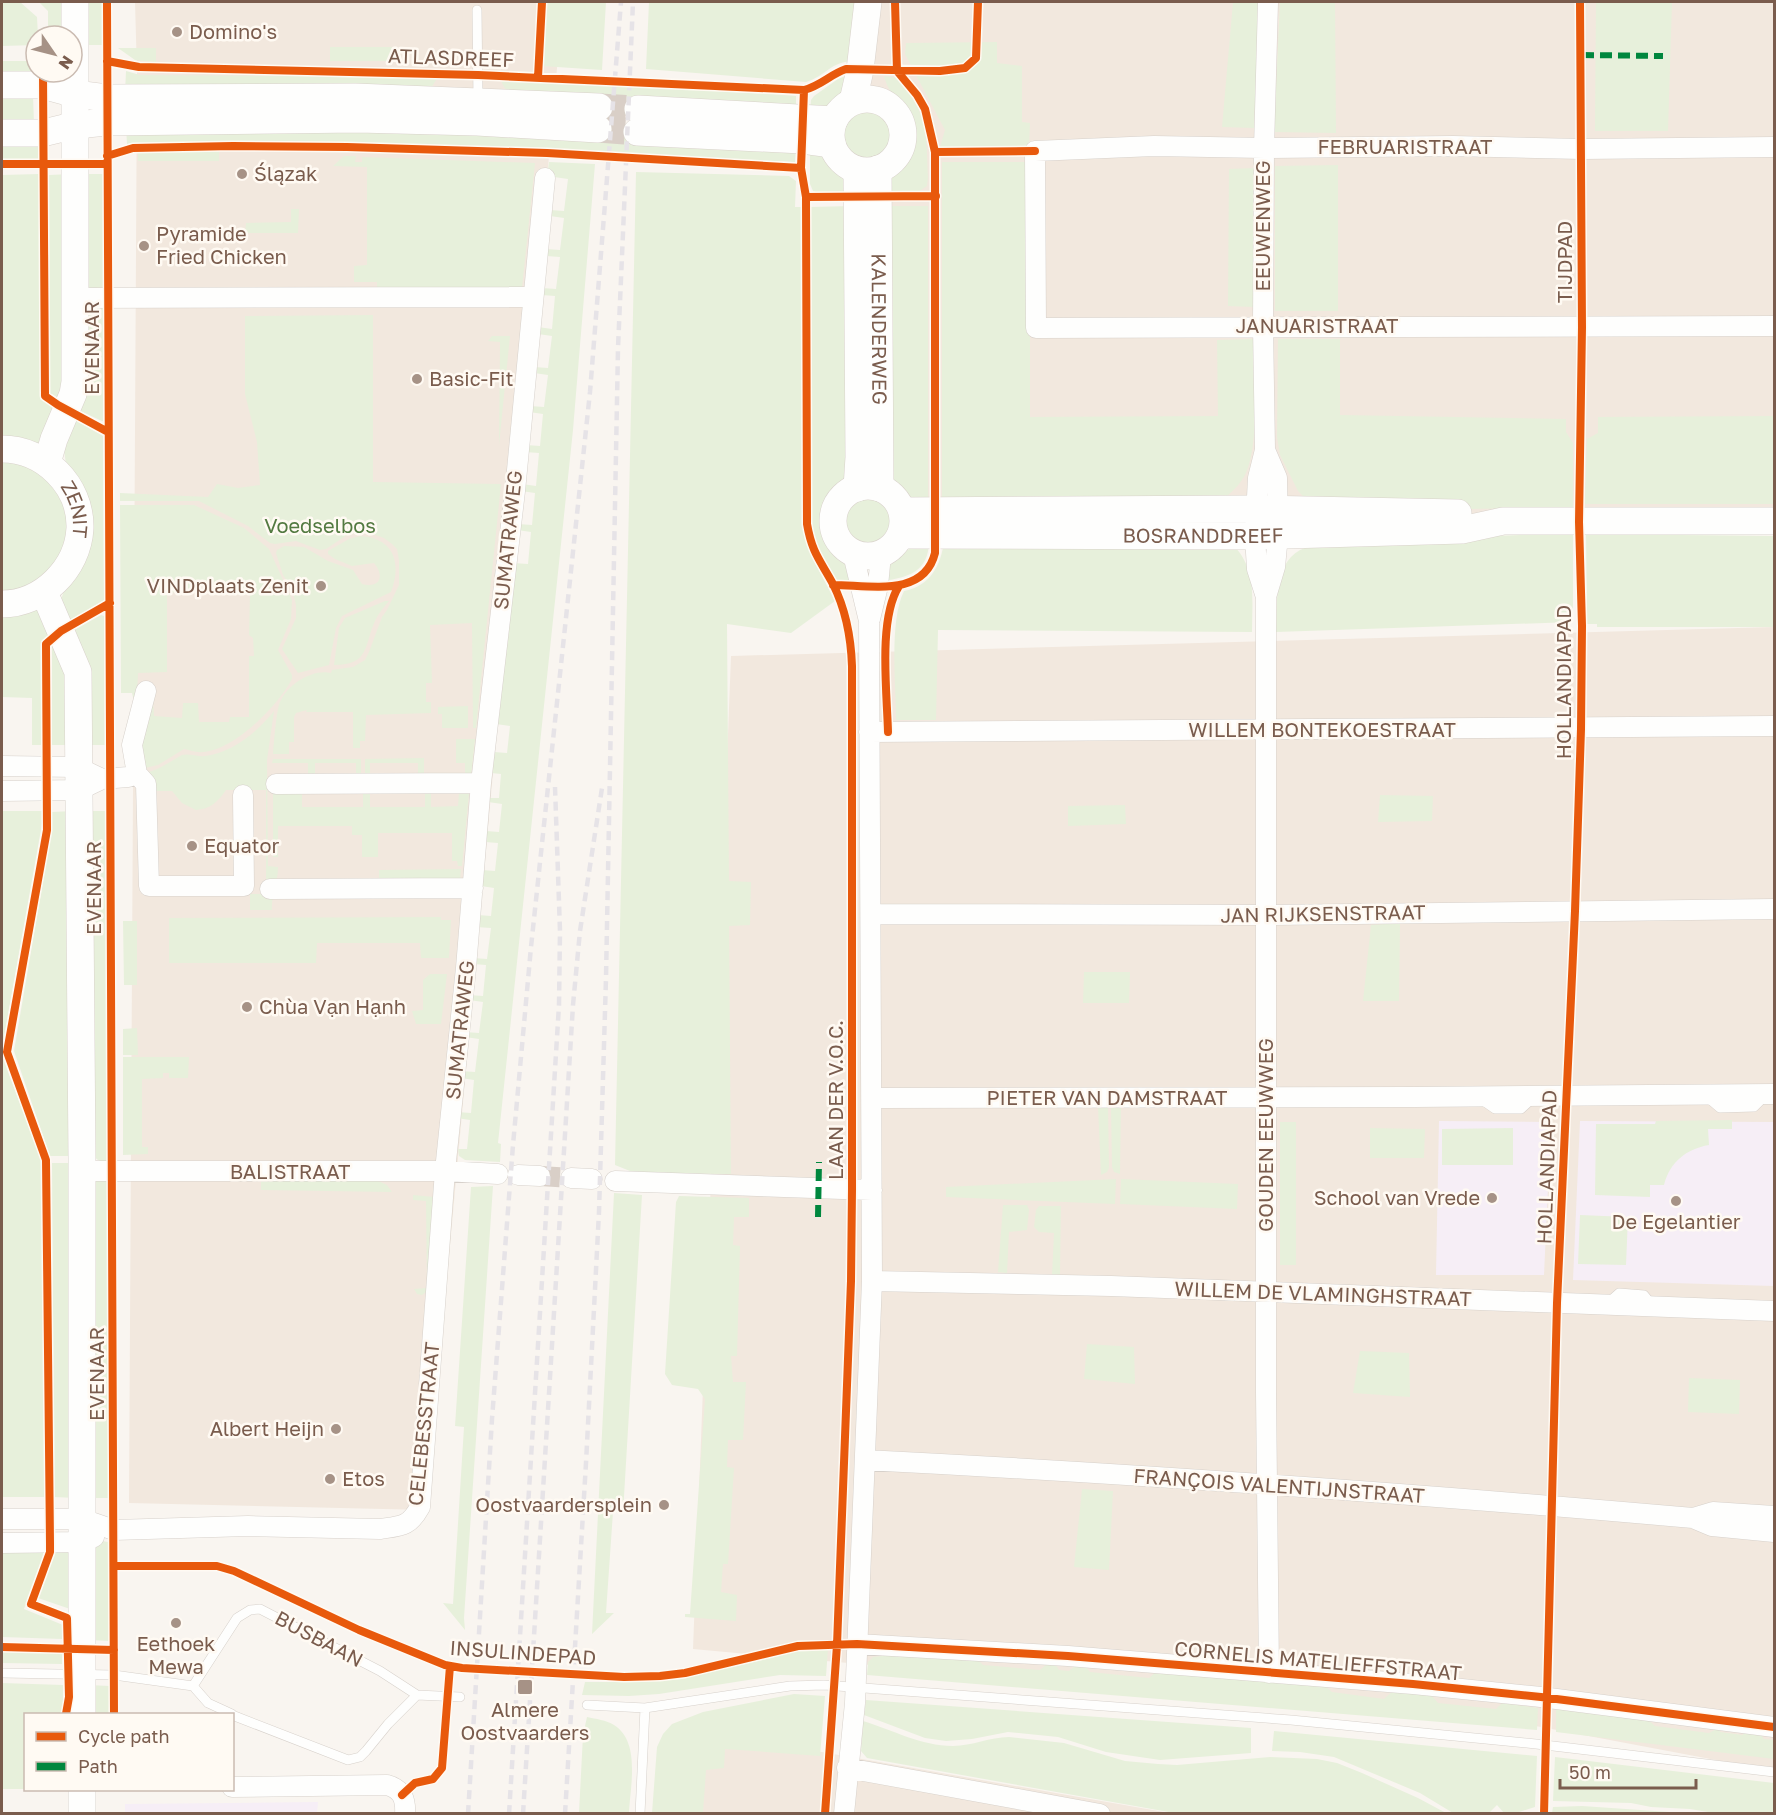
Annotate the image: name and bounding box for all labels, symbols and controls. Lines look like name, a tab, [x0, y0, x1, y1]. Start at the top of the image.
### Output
place label: Domino's	[189, 19, 277, 43]
north arrow	[24, 24, 84, 84]
marker: Domino's	[170, 25, 184, 39]
street label: ATLASDREEF	[388, 43, 514, 71]
text: N	[55, 52, 78, 73]
street label: FEBRUARISTRAAT	[1318, 134, 1492, 158]
place label: Ślązak	[254, 161, 317, 185]
street label: EEUWENWEG	[1250, 161, 1274, 292]
marker: Ślązak	[235, 167, 249, 181]
place label: Pyramide Fried Chicken	[156, 221, 287, 268]
street label: TIJDPAD	[1552, 221, 1576, 303]
marker: Pyramide Fried Chicken	[137, 239, 151, 253]
street label: KALENDERWEG	[868, 253, 892, 405]
street label: EVENAAR	[79, 301, 103, 395]
street label: JANUARISTRAAT	[1236, 313, 1398, 337]
place label: Basic-Fit	[429, 366, 513, 390]
marker: Basic-Fit	[410, 372, 424, 386]
street label: SUMATRAWEG	[488, 469, 526, 611]
street label: ZENIT	[57, 476, 93, 539]
park label: Voedselbos	[264, 513, 376, 537]
street label: BOSRANDDREEF	[1122, 522, 1284, 547]
place label: VINDplaats Zenit	[147, 573, 309, 597]
marker: VINDplaats Zenit	[314, 579, 328, 593]
street label: HOLLANDIAPAD	[1551, 605, 1575, 759]
street label: WILLEM BONTEKOESTRAAT	[1188, 717, 1456, 741]
place label: Equator	[204, 833, 279, 857]
marker: Equator	[185, 839, 199, 853]
street label: EVENAAR	[81, 841, 105, 935]
street label: JAN RIJKSENSTRAAT	[1220, 899, 1426, 927]
street label: SUMATRAWEG	[440, 959, 478, 1101]
place label: Chùa Vạn Hạnh	[259, 994, 406, 1018]
marker: Chùa Vạn Hạnh	[240, 1000, 254, 1014]
street label: LAAN DER V.O.C.	[823, 1020, 847, 1180]
street label: GOUDEN EEUWWEG	[1253, 1038, 1277, 1232]
street label: PIETER VAN DAMSTRAAT	[987, 1085, 1227, 1109]
street label: HOLLANDIAPAD	[1531, 1089, 1561, 1245]
street label: BALISTRAAT	[230, 1159, 350, 1183]
place label: School van Vrede	[1314, 1185, 1480, 1209]
marker: School van Vrede	[1485, 1191, 1499, 1205]
marker: De Egelantier	[1669, 1194, 1683, 1208]
place label: De Egelantier	[1611, 1209, 1741, 1233]
street label: WILLEM DE VLAMINGHSTRAAT	[1174, 1276, 1472, 1310]
street label: EVENAAR	[84, 1327, 108, 1421]
street label: CELEBESSTRAAT	[402, 1341, 444, 1507]
place label: Albert Heijn	[210, 1416, 324, 1440]
marker: Albert Heijn	[329, 1422, 343, 1436]
street label: FRANÇOIS VALENTIJNSTRAAT	[1133, 1463, 1426, 1507]
place label: Etos	[342, 1466, 385, 1490]
marker: Etos	[323, 1472, 337, 1486]
place label: Oostvaardersplein	[475, 1492, 652, 1516]
marker: Oostvaardersplein	[657, 1498, 671, 1512]
street label: BUSBAAN	[271, 1605, 368, 1671]
marker: Eethoek Mewa	[169, 1616, 183, 1630]
place label: Eethoek Mewa	[137, 1631, 215, 1678]
street label: INSULINDEPAD	[449, 1635, 597, 1669]
street label: CORNELIS MATELIEFFSTRAAT	[1173, 1635, 1463, 1685]
marker: Almere Oostvaarders	[516, 1678, 534, 1696]
place label: Almere Oostvaarders	[461, 1697, 589, 1744]
legend	[24, 1713, 234, 1791]
text: Cycle path	[78, 1725, 170, 1747]
scale bar	[1560, 1752, 1696, 1790]
text: Path	[78, 1755, 118, 1777]
text: 50 m	[1569, 1761, 1611, 1783]

